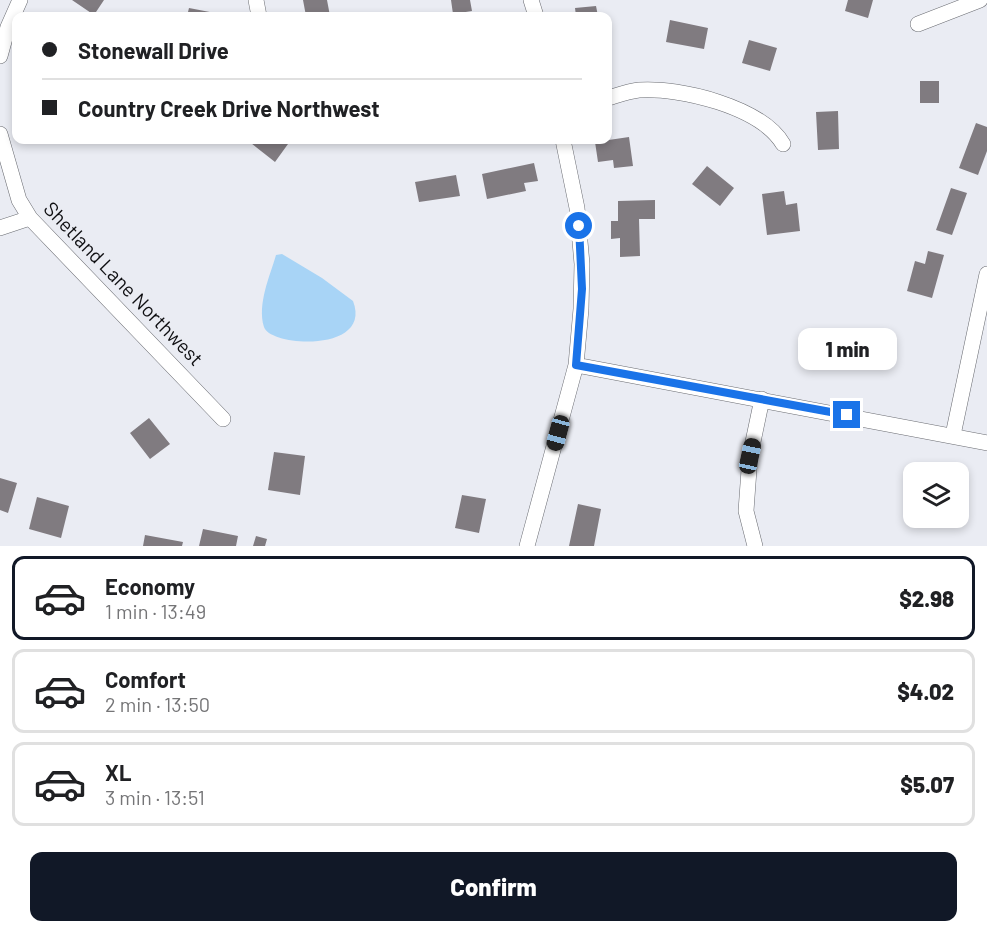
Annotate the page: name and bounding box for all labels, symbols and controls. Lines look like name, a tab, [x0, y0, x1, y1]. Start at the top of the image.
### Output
text: Stonewall Drive	[78, 37, 229, 63]
text: Country Creek Drive Northwest	[78, 95, 380, 121]
street label: Shetland Lane Northwest	[39, 196, 209, 370]
route start	[565, 212, 592, 239]
callout: 1 min	[798, 328, 896, 370]
text: 1 min	[826, 337, 869, 361]
route end	[833, 401, 860, 428]
car	[545, 413, 571, 453]
car	[737, 437, 763, 475]
map controls	[903, 462, 969, 528]
button: layers	[903, 462, 969, 528]
icon: car	[33, 571, 87, 625]
text: Economy	[105, 573, 195, 599]
text: $2.98	[899, 585, 954, 611]
text: 1 min · 13:49	[105, 599, 206, 623]
icon: car	[33, 664, 87, 718]
text: Comfort	[105, 666, 186, 692]
text: $4.02	[897, 678, 954, 704]
text: 2 min · 13:50	[105, 692, 210, 716]
icon: car	[33, 757, 87, 811]
text: XL	[105, 759, 131, 785]
text: $5.07	[900, 771, 954, 797]
text: 3 min · 13:51	[105, 785, 205, 809]
button: Confirm	[30, 852, 957, 921]

